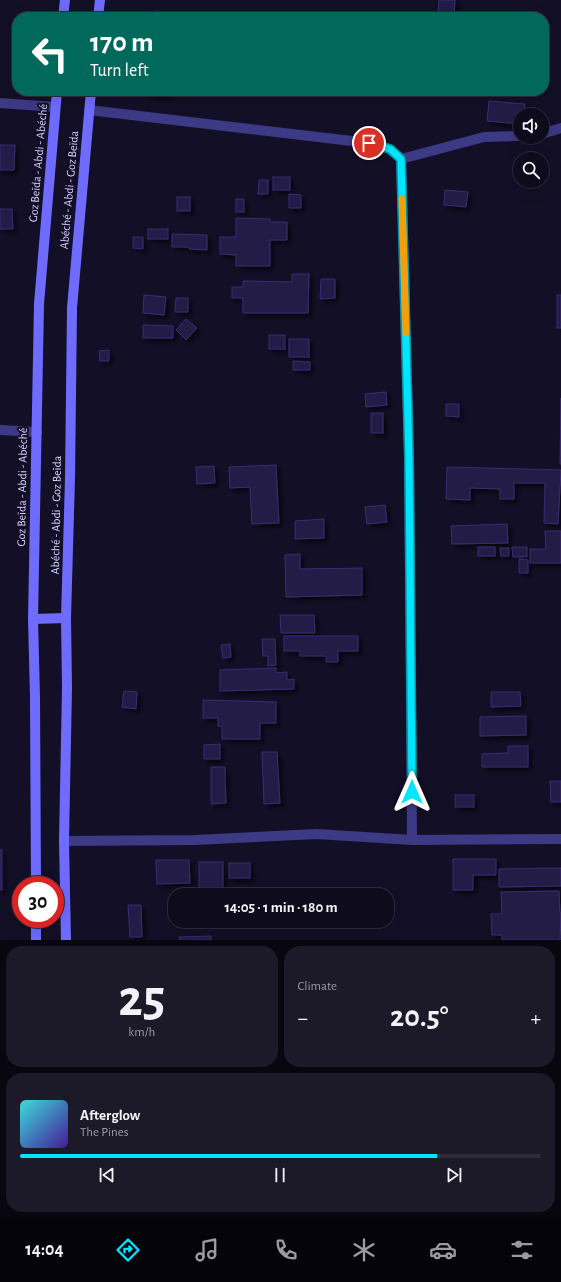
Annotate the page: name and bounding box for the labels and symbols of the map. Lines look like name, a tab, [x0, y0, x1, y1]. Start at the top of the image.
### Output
street label: Goz Beïda - Abdi - Abéché	[27, 103, 49, 223]
pin	[352, 126, 386, 160]
street label: Abéché - Abdi - Goz Beïda	[58, 130, 80, 250]
street label: Goz Beïda - Abdi - Abéché	[15, 428, 29, 546]
street label: Abéché - Abdi - Goz Beïda	[49, 455, 63, 574]
position arrow	[391, 771, 433, 813]
speed limit sign: 30	[12, 876, 64, 928]

